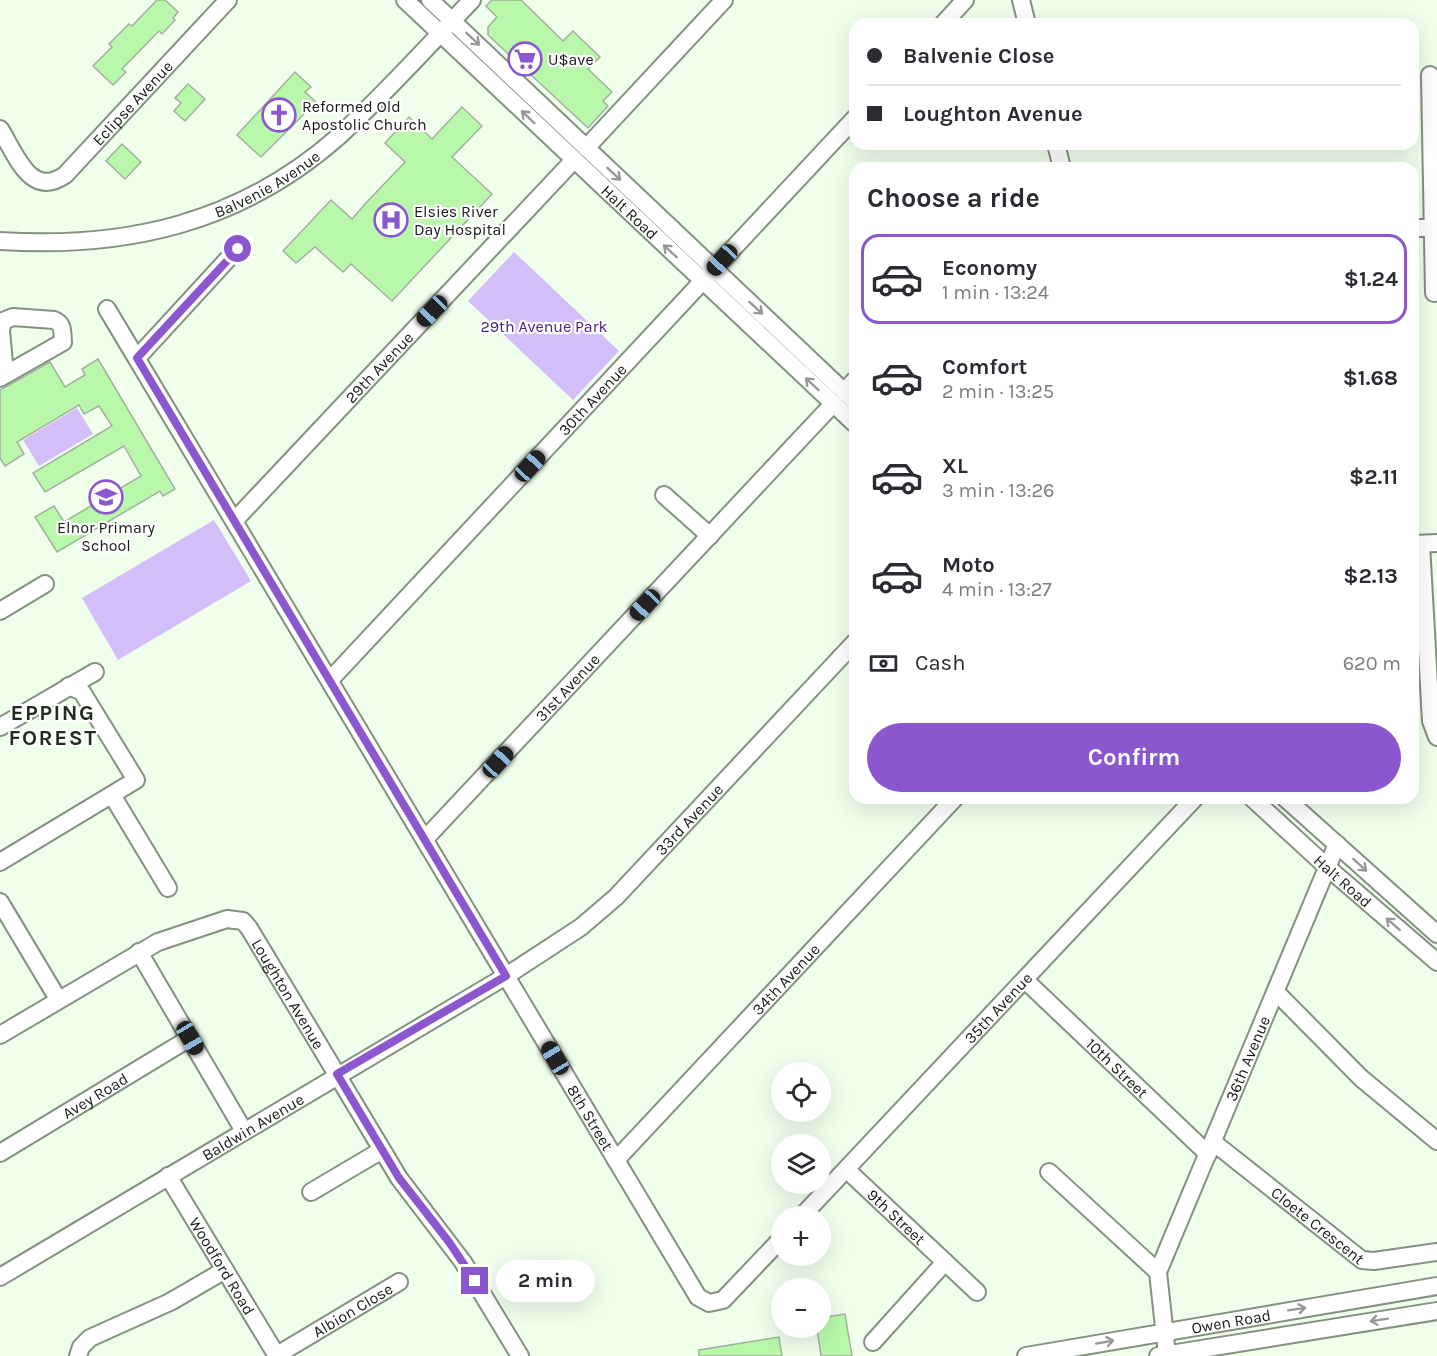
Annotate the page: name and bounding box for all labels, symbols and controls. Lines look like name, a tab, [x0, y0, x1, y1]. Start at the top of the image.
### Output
one-way arrow	[465, 32, 480, 46]
supermarket icon: U$ave	[507, 41, 543, 77]
text: Balvenie Close	[903, 43, 1054, 69]
place label: U$ave	[548, 50, 594, 69]
street label: Eclipse Avenue	[88, 56, 176, 149]
church icon: Reformed Old Apostolic Church	[261, 97, 297, 133]
place label: Reformed Old Apostolic Church	[302, 97, 427, 134]
text: Loughton Avenue	[903, 101, 1083, 127]
one-way arrow	[521, 110, 536, 124]
street label: Balvenie Avenue	[211, 146, 323, 221]
one-way arrow	[606, 167, 621, 181]
street label: Halt Road	[598, 181, 662, 243]
text: Choose a ride	[867, 182, 1040, 214]
hospital icon: Elsies River Day Hospital	[373, 202, 409, 238]
place label: Elsies River Day Hospital	[414, 202, 506, 239]
route start	[224, 235, 251, 262]
car	[703, 241, 741, 279]
one-way arrow	[662, 244, 677, 259]
icon: car	[870, 252, 924, 306]
text: Economy	[942, 255, 1037, 281]
text: $1.24	[1344, 266, 1398, 292]
text: 1 min · 13:24	[942, 281, 1049, 304]
car	[413, 292, 451, 330]
one-way arrow	[748, 301, 763, 315]
park label: 29th Avenue Park	[481, 317, 607, 336]
street label: 29th Avenue	[341, 328, 417, 407]
icon: car	[870, 351, 924, 405]
text: Comfort	[942, 354, 1027, 380]
street label: 30th Avenue	[554, 360, 630, 439]
text: $1.68	[1343, 365, 1398, 391]
one-way arrow	[805, 377, 820, 391]
text: 2 min · 13:25	[942, 380, 1054, 403]
car	[511, 447, 549, 485]
icon: car	[870, 450, 924, 504]
text: XL	[942, 453, 968, 479]
text: $2.11	[1349, 464, 1398, 490]
school or university icon: Elnor Primary School	[88, 479, 124, 515]
text: 3 min · 13:26	[942, 479, 1054, 502]
place label: Elnor Primary School	[57, 518, 155, 555]
icon: car	[870, 549, 924, 603]
text: Moto	[942, 552, 995, 578]
text: $2.13	[1343, 563, 1398, 589]
text: 4 min · 13:27	[942, 578, 1052, 601]
car	[626, 586, 664, 624]
icon: cash	[867, 647, 900, 680]
street label: 31st Avenue	[531, 650, 604, 725]
text: Cash	[915, 650, 965, 676]
text: 620 m	[1343, 652, 1401, 675]
district label: EPPING FOREST	[9, 700, 97, 751]
button: Confirm	[867, 723, 1401, 792]
car	[479, 743, 517, 781]
street label: 33rd Avenue	[651, 780, 727, 859]
street label: Halt Road	[1310, 850, 1376, 911]
one-way arrow	[1352, 858, 1367, 872]
one-way arrow	[1385, 917, 1401, 930]
street label: Loughton Avenue	[248, 935, 329, 1052]
street label: 34th Avenue	[748, 939, 823, 1019]
street label: 35th Avenue	[960, 968, 1036, 1047]
street label: 36th Avenue	[1221, 1013, 1274, 1104]
car	[173, 1018, 207, 1058]
street label: 10th Street	[1082, 1034, 1152, 1102]
car	[538, 1038, 572, 1078]
map controls	[771, 1062, 831, 1338]
button: locate	[771, 1062, 831, 1122]
street label: Avey Road	[59, 1068, 131, 1123]
street label: 8th Street	[564, 1081, 618, 1154]
street label: Baldwin Avenue	[198, 1089, 307, 1164]
button: layers	[771, 1134, 831, 1194]
street label: Cloete Crescent	[1268, 1182, 1369, 1268]
street label: 9th Street	[864, 1185, 930, 1248]
button: +	[771, 1206, 831, 1266]
street label: Woodford Road	[186, 1213, 259, 1318]
callout: 2 min	[496, 1260, 595, 1302]
route end	[461, 1267, 488, 1294]
text: 2 min	[518, 1269, 573, 1292]
button: −	[771, 1278, 831, 1338]
street label: Albion Close	[309, 1279, 396, 1341]
one-way arrow	[1286, 1303, 1306, 1314]
street label: Owen Road	[1190, 1305, 1272, 1337]
one-way arrow	[1370, 1315, 1390, 1326]
one-way arrow	[1094, 1336, 1114, 1347]

